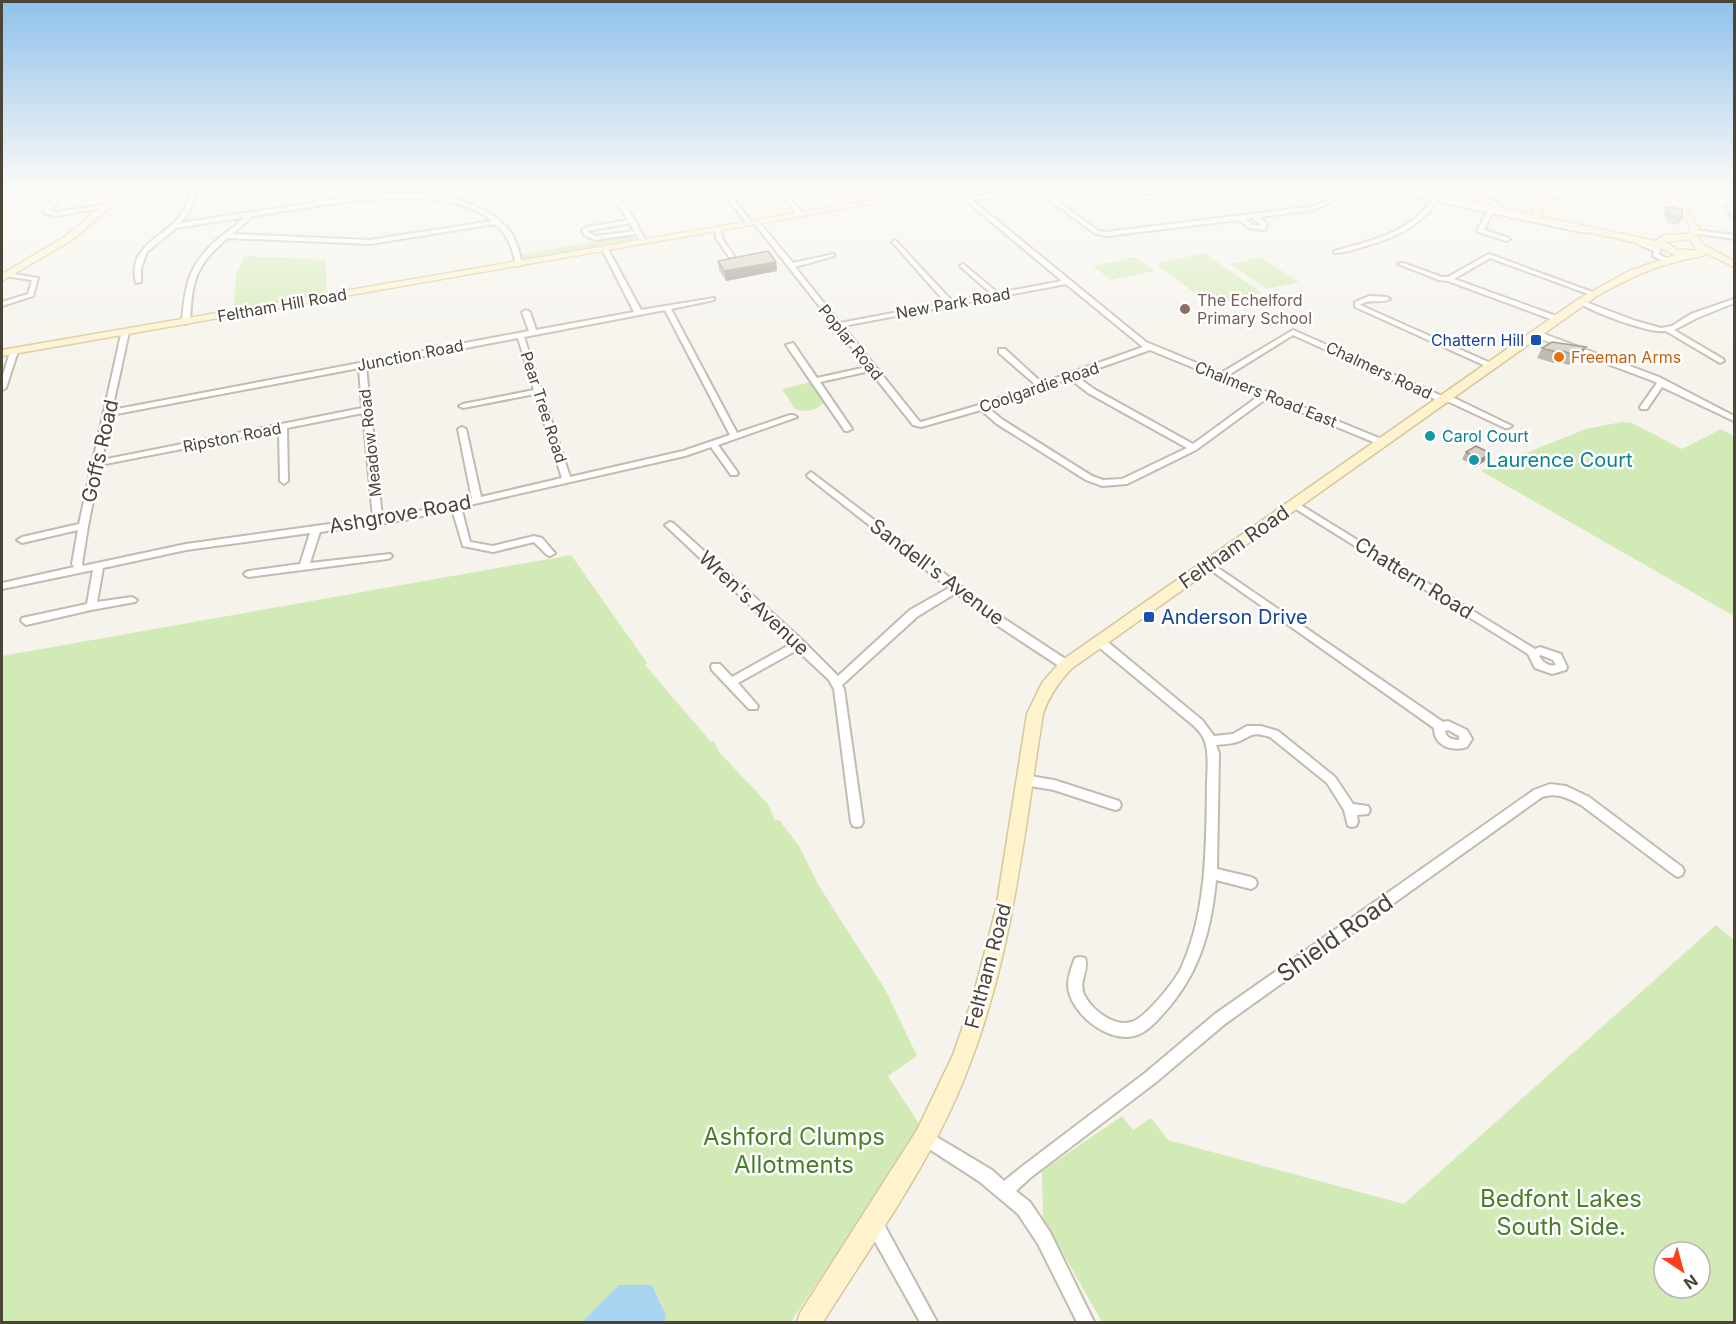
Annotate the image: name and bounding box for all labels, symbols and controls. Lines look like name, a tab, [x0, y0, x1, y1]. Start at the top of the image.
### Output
street label: New Park Road	[894, 283, 1012, 323]
street label: Feltham Hill Road	[216, 284, 348, 326]
place label: The Echelford Primary School	[1197, 290, 1312, 328]
street label: Poplar Road	[814, 300, 888, 384]
marker: The Echelford Primary School	[1178, 302, 1192, 316]
place label: Chattern Hill	[1431, 330, 1524, 350]
marker: Chattern Hill	[1529, 333, 1543, 347]
street label: Junction Road	[355, 335, 465, 375]
street label: Chalmers Road	[1323, 337, 1435, 403]
place label: Freeman Arms	[1571, 347, 1681, 367]
street label: Pear Tree Road	[517, 349, 571, 465]
marker: Freeman Arms	[1552, 350, 1566, 364]
street label: Chalmers Road East	[1192, 356, 1340, 432]
street label: Coolgardie Road	[976, 357, 1102, 417]
street label: Meadow Road	[354, 388, 386, 498]
street label: Goffs Road	[77, 397, 123, 505]
street label: Ripston Road	[181, 418, 283, 456]
place label: Carol Court	[1442, 426, 1529, 446]
marker: Carol Court	[1423, 429, 1437, 443]
place label: Laurence Court	[1486, 448, 1633, 472]
marker: Laurence Court	[1467, 453, 1481, 467]
street label: Ashgrove Road	[327, 490, 473, 538]
street label: Feltham Road	[1174, 500, 1294, 594]
street label: Sandell's Avenue	[865, 514, 1009, 630]
street label: Chattern Road	[1350, 532, 1478, 624]
street label: Wren's Avenue	[694, 546, 814, 660]
place label: Anderson Drive	[1161, 605, 1308, 629]
marker: Anderson Drive	[1142, 610, 1156, 624]
street label: Shield Road	[1271, 887, 1398, 988]
street label: Feltham Road	[960, 901, 1016, 1031]
park label: Ashford Clumps Allotments	[703, 1122, 885, 1179]
park label: Bedfont Lakes South Side.	[1480, 1184, 1642, 1241]
north arrow	[1652, 1240, 1712, 1300]
text: N	[1680, 1270, 1702, 1294]

